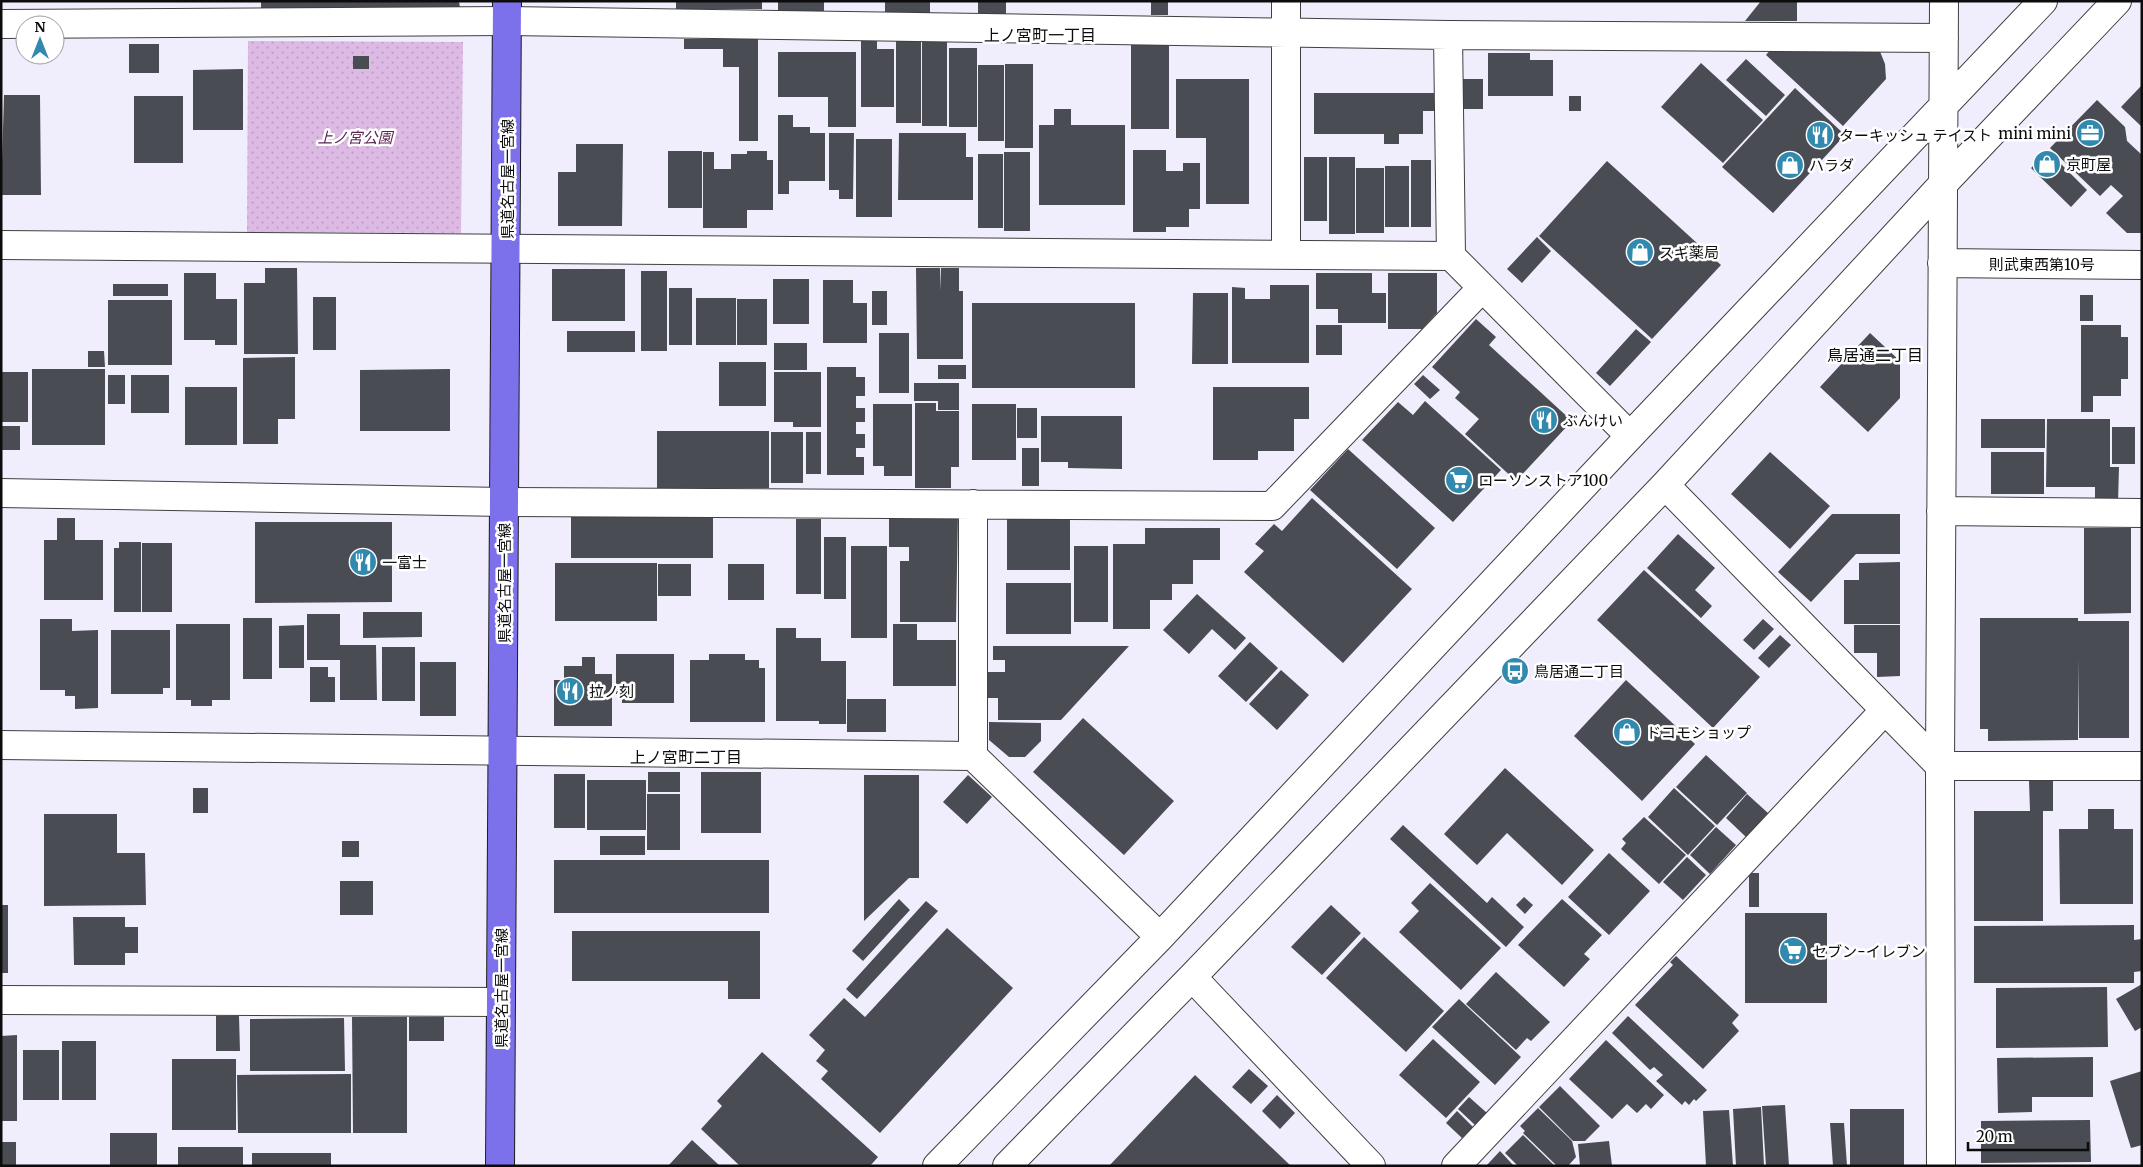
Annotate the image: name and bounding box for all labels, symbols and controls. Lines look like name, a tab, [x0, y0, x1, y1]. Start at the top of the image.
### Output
north arrow	[15, 15, 65, 65]
text: N	[34, 18, 46, 36]
district label: 上ノ宮町一丁目	[984, 25, 1096, 45]
office icon: mini mini	[2075, 118, 2105, 148]
street label: 県道名古屋一宮線	[498, 119, 517, 239]
restaurant icon: ターキッシュ テイスト	[1805, 120, 1835, 150]
place label: mini mini	[1998, 124, 2071, 143]
place label: ターキッシュ テイスト	[1839, 126, 1992, 145]
park label: 上ノ宮公園	[317, 128, 394, 147]
shop icon: 京町屋	[2032, 149, 2062, 179]
shop icon: ハラダ	[1775, 150, 1805, 180]
place label: 京町屋	[2066, 155, 2111, 174]
place label: ハラダ	[1809, 156, 1854, 175]
shop icon: スギ薬局	[1625, 237, 1655, 267]
place label: スギ薬局	[1659, 243, 1719, 262]
street label: 則武東西第10号	[1989, 255, 2095, 274]
district label: 鳥居通二丁目	[1827, 345, 1923, 365]
restaurant icon: ぶんけい	[1529, 405, 1559, 435]
place label: ぶんけい	[1563, 411, 1623, 430]
supermarket icon: ローソンストア100	[1444, 465, 1474, 495]
place label: ローソンストア100	[1478, 471, 1608, 490]
street label: 県道名古屋一宮線	[495, 523, 514, 643]
restaurant icon: 一富士	[348, 547, 378, 577]
place label: 一富士	[382, 553, 427, 572]
bus stop icon: 鳥居通二丁目	[1500, 656, 1530, 686]
place label: 鳥居通二丁目	[1534, 662, 1624, 681]
restaurant icon: 拉ノ刻	[555, 676, 585, 706]
place label: 拉ノ刻	[589, 682, 634, 701]
shop icon: ドコモショップ	[1612, 717, 1642, 747]
place label: ドコモショップ	[1646, 723, 1751, 742]
district label: 上ノ宮町二丁目	[630, 747, 742, 767]
street label: 県道名古屋一宮線	[492, 928, 511, 1048]
supermarket icon: セブン-イレブン	[1778, 936, 1808, 966]
place label: セブン-イレブン	[1812, 942, 1926, 961]
scale bar	[1968, 1120, 2088, 1152]
text: 20 m	[1976, 1127, 2013, 1146]

